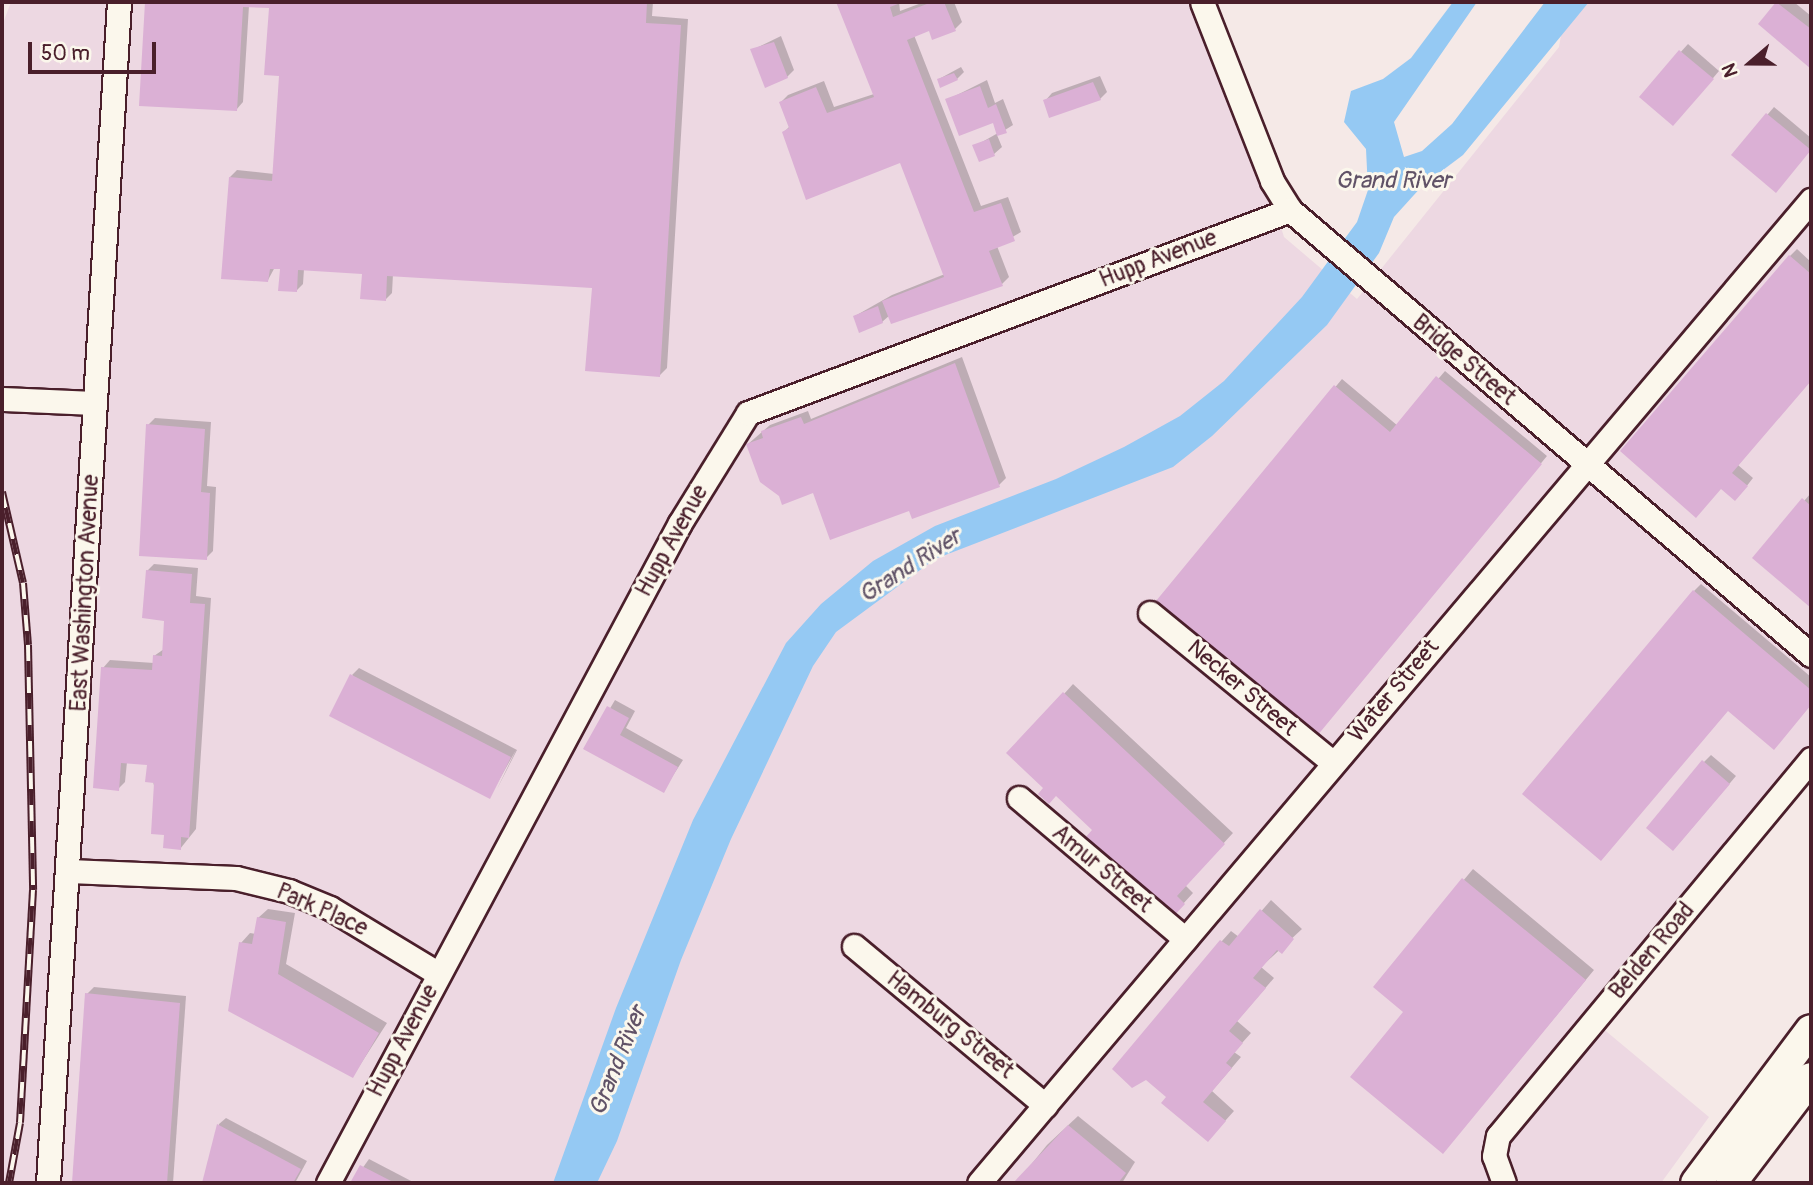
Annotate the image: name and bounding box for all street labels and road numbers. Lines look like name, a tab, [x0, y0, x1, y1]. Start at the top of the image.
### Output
street label: Hupp Avenue	[1095, 224, 1221, 294]
street label: Bridge Street	[1407, 309, 1521, 411]
street label: East Washington Avenue	[65, 474, 105, 712]
street label: Hupp Avenue	[630, 480, 714, 602]
street label: Necker Street	[1181, 634, 1303, 742]
street label: Water Street	[1343, 634, 1445, 748]
street label: Amur Street	[1046, 819, 1158, 919]
street label: Park Place	[272, 878, 372, 942]
street label: Belden Road	[1604, 897, 1700, 1005]
street label: Hamburg Street	[881, 965, 1019, 1085]
street label: Hupp Avenue	[362, 980, 444, 1102]

